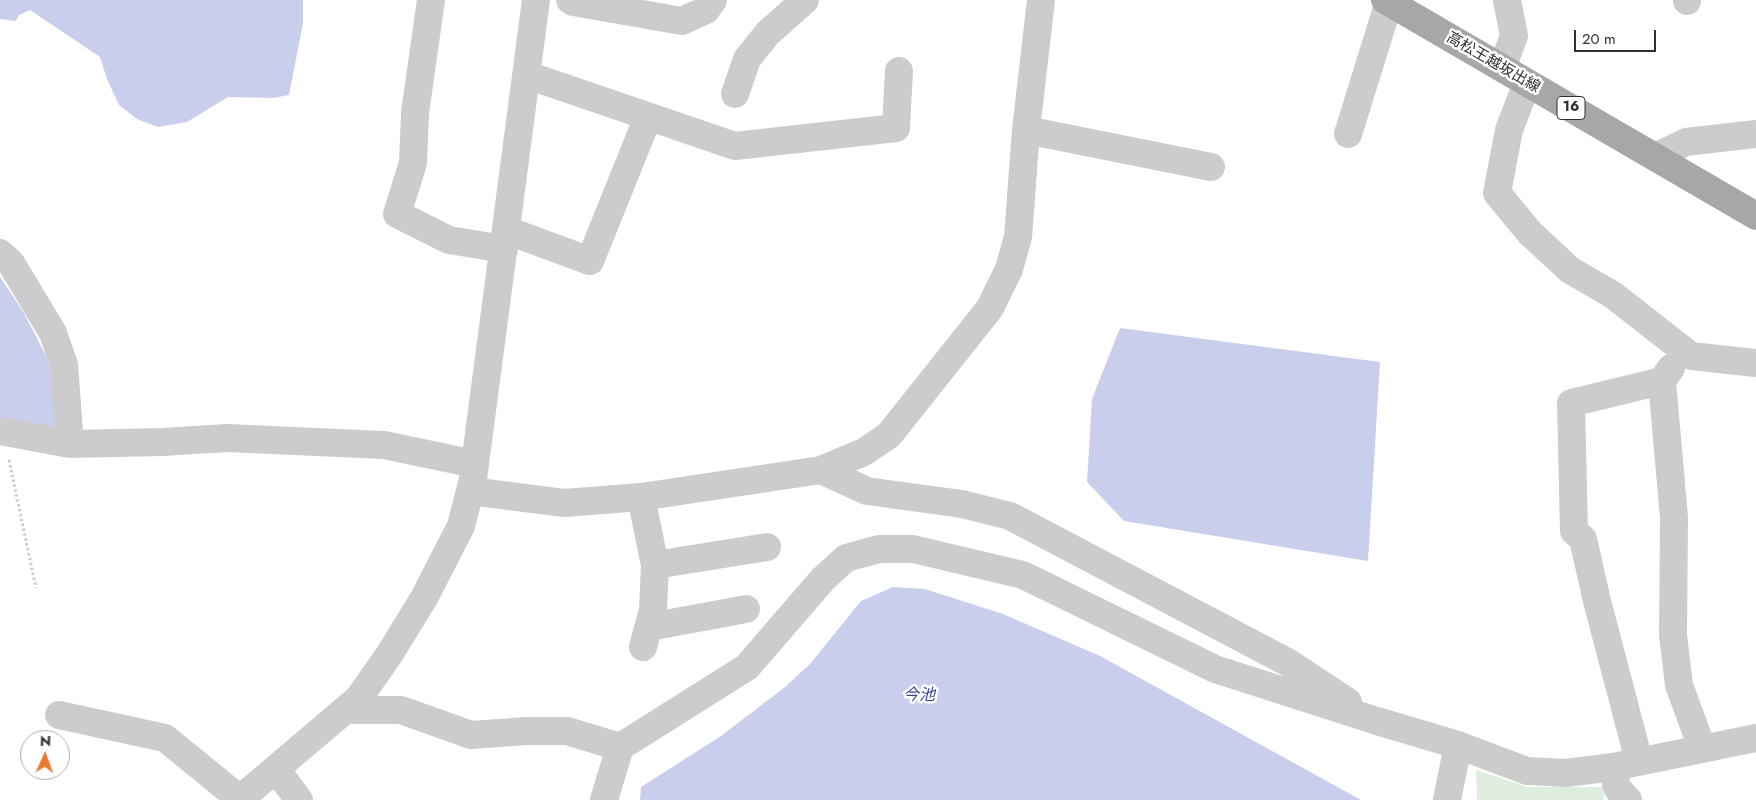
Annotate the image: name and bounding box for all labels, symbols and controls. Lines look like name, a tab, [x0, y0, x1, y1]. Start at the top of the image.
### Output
scale bar	[1576, 20, 1658, 52]
text: 20 m	[1582, 28, 1616, 50]
street label: 高松王越坂出線	[1443, 29, 1543, 97]
road number: 16	[1557, 96, 1585, 120]
water label: 今池	[903, 686, 935, 706]
north arrow	[20, 730, 70, 780]
text: N	[40, 731, 51, 751]

